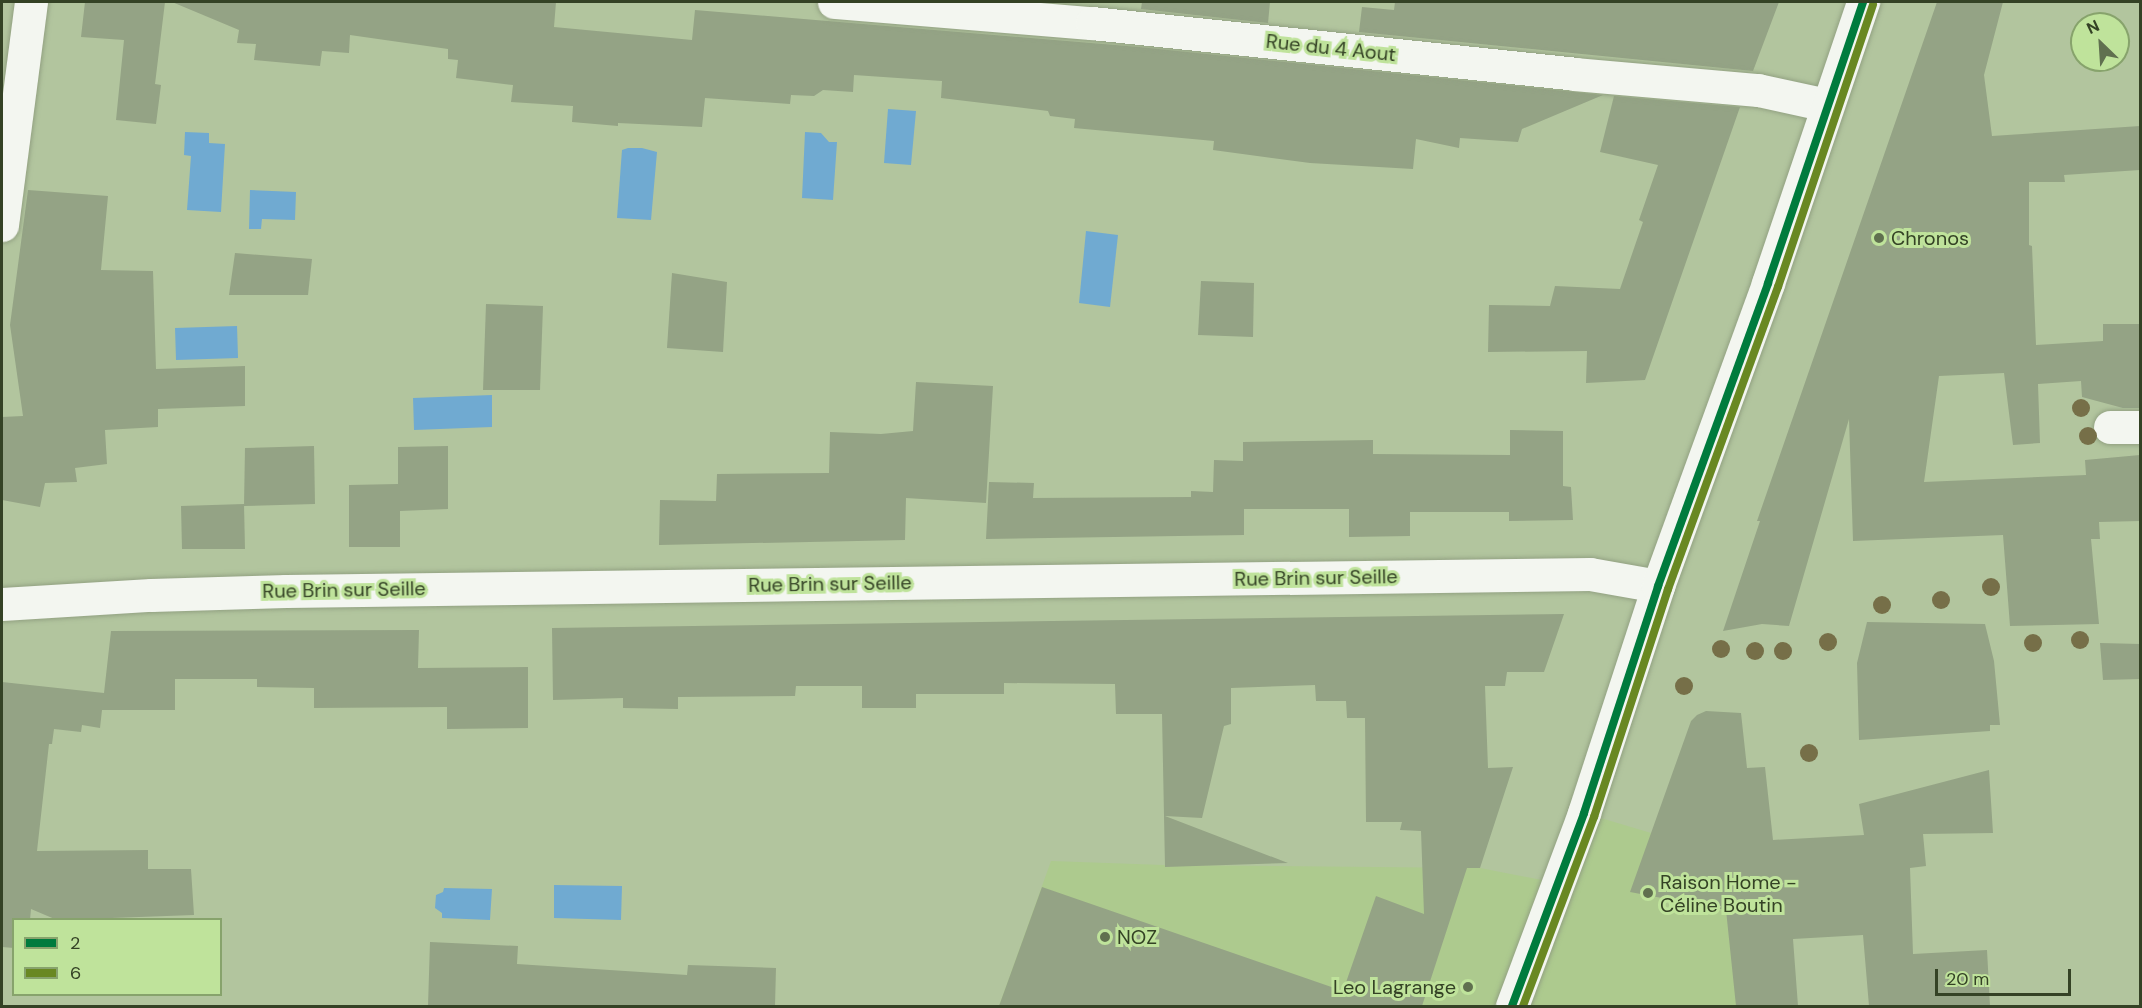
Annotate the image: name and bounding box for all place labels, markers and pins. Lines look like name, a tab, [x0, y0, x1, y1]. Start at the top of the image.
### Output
place label: Chronos	[1891, 226, 1969, 250]
marker: Chronos	[1872, 231, 1886, 245]
place label: Raison Home - Céline Boutin	[1660, 870, 1797, 917]
marker: Raison Home - Céline Boutin	[1641, 886, 1655, 900]
place label: NOZ	[1117, 925, 1157, 949]
marker: NOZ	[1098, 930, 1112, 944]
place label: Leo Lagrange	[1333, 975, 1456, 999]
marker: Leo Lagrange	[1461, 980, 1475, 994]

